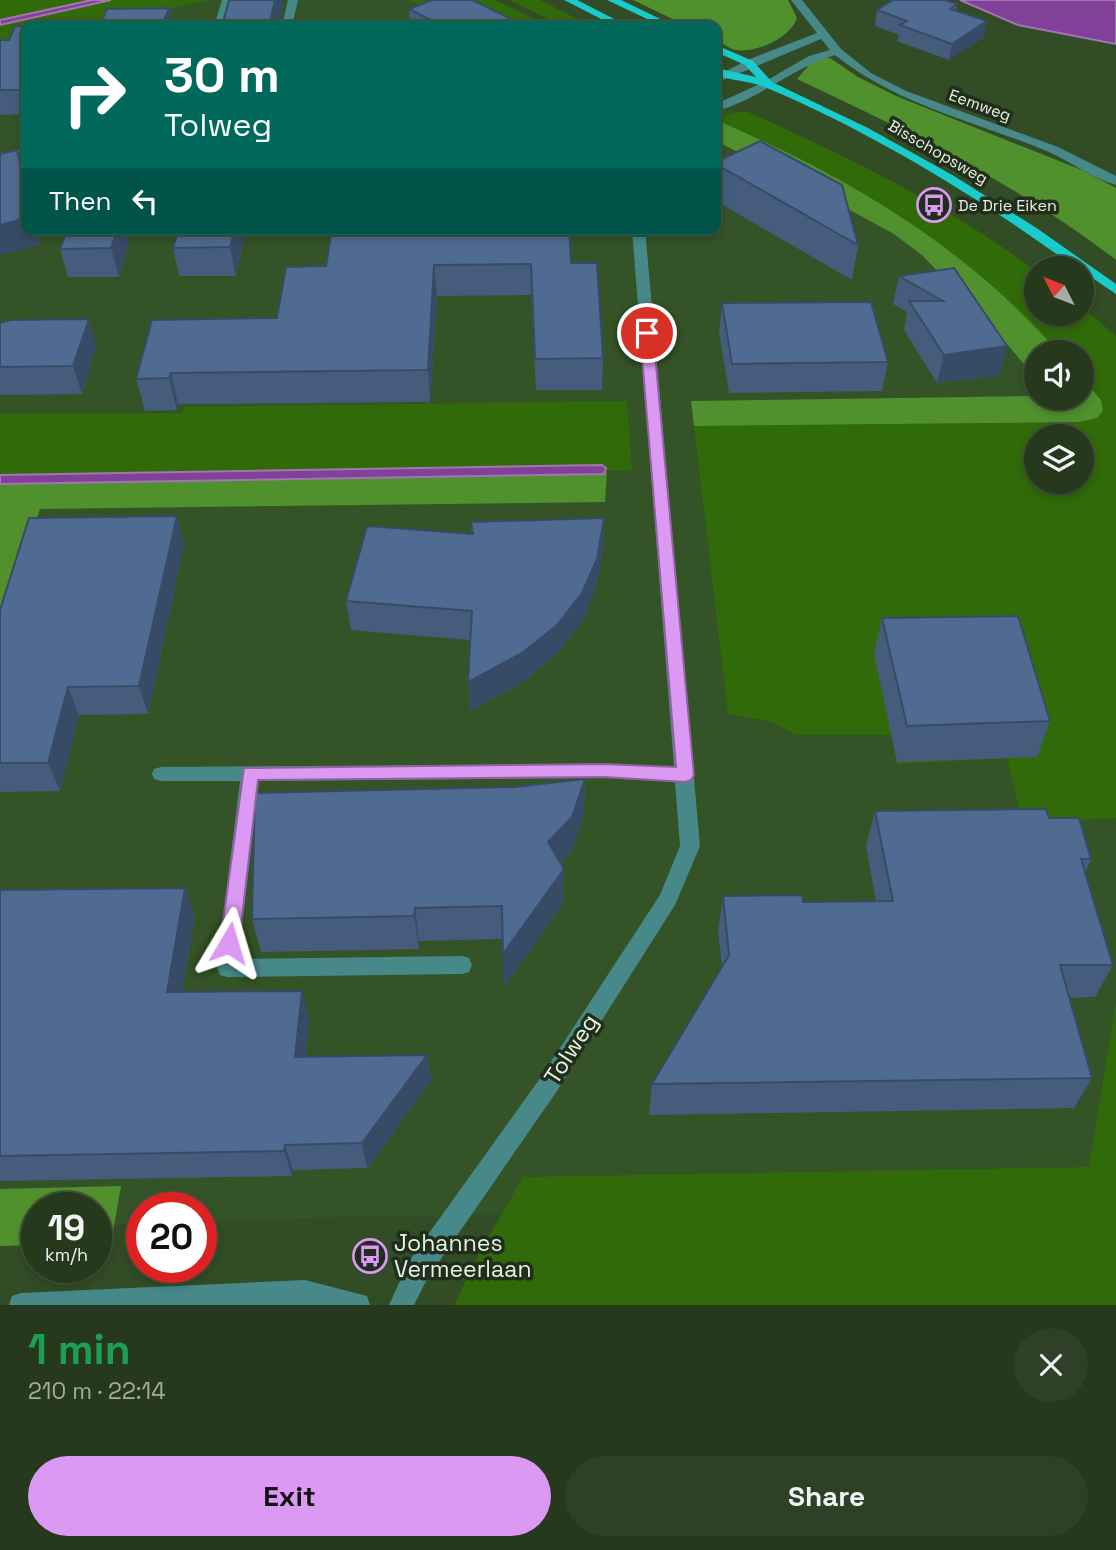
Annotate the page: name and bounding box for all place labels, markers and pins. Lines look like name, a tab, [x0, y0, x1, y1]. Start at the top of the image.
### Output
bus stop icon: De Drie Eiken	[915, 186, 953, 224]
place label: De Drie Eiken	[958, 195, 1057, 216]
pin	[617, 303, 677, 363]
place label: Johannes Vermeerlaan	[394, 1228, 532, 1284]
bus stop icon: Johannes Vermeerlaan	[351, 1237, 389, 1275]

